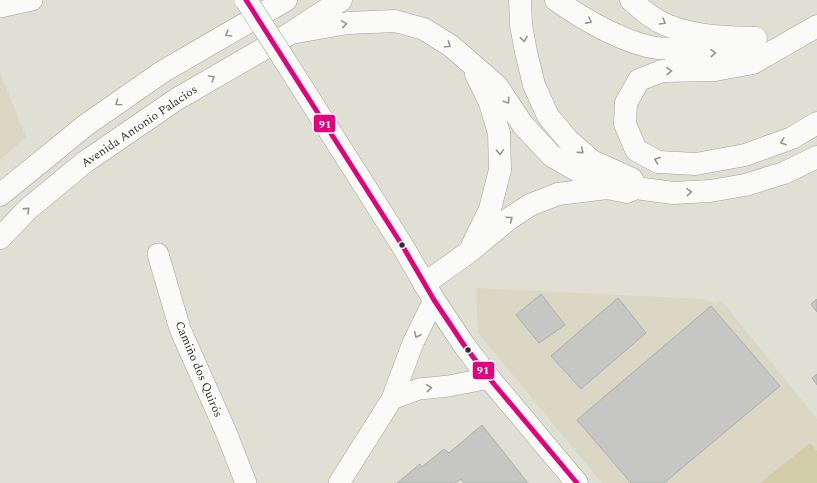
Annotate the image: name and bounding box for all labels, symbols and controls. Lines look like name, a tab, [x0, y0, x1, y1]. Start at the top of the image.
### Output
one-way arrow	[585, 16, 592, 24]
one-way arrow	[659, 18, 666, 25]
one-way arrow	[341, 20, 347, 29]
one-way arrow	[225, 29, 232, 36]
one-way arrow	[519, 36, 527, 42]
one-way arrow	[444, 40, 451, 47]
one-way arrow	[710, 48, 716, 57]
one-way arrow	[666, 67, 672, 75]
one-way arrow	[208, 75, 215, 83]
street label: Avenida Antonio Palacios	[77, 80, 201, 173]
one-way arrow	[502, 97, 510, 104]
one-way arrow	[115, 98, 122, 105]
line badge: 91	[313, 114, 336, 133]
text: 91	[319, 116, 331, 133]
one-way arrow	[780, 137, 787, 145]
one-way arrow	[577, 147, 584, 154]
one-way arrow	[495, 149, 504, 155]
one-way arrow	[653, 156, 660, 164]
one-way arrow	[686, 188, 692, 197]
one-way arrow	[22, 207, 30, 215]
one-way arrow	[506, 217, 513, 224]
unlabelled marker	[397, 240, 407, 250]
street label: Camiño dos Quirós	[170, 318, 227, 420]
one-way arrow	[414, 331, 422, 339]
unlabelled marker	[463, 345, 473, 355]
line badge: 91	[472, 361, 495, 380]
text: 91	[477, 362, 489, 379]
one-way arrow	[426, 383, 432, 392]

